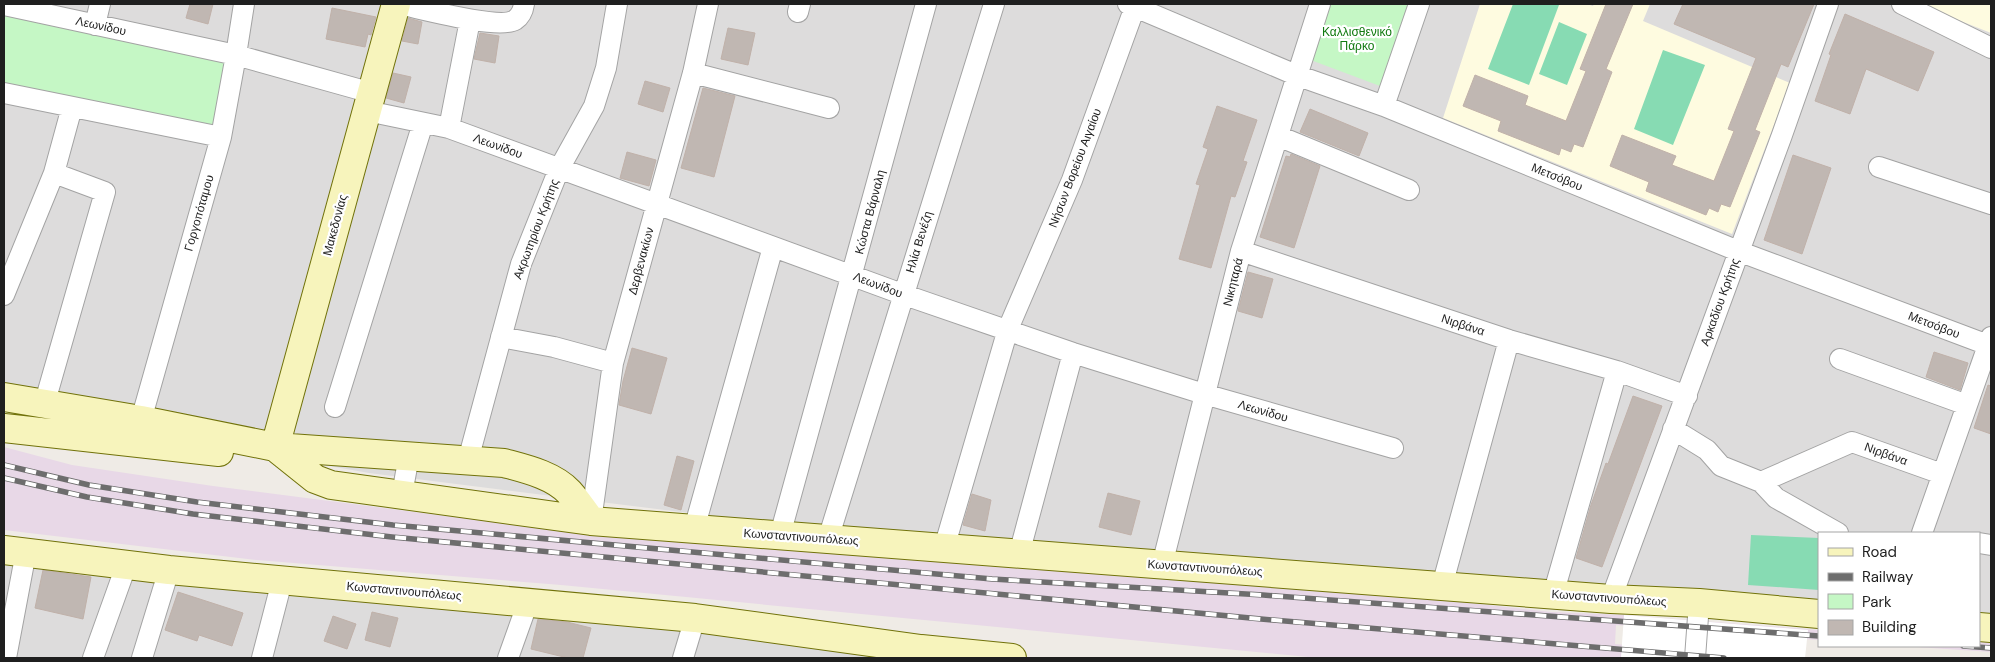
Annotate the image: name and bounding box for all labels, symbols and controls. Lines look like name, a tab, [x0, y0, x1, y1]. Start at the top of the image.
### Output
street label: Λεωνίδου	[74, 13, 128, 39]
park label: Καλλισθενικό Πάρκο	[1322, 24, 1392, 54]
street label: Νήσων Βορείου Αιγαίου	[1045, 106, 1105, 230]
street label: Λεωνίδου	[471, 130, 525, 162]
street label: Μετσόβου	[1529, 159, 1585, 195]
street label: Κώστα Βάρναλη	[851, 168, 889, 256]
street label: Γοργοπόταμου	[180, 173, 218, 253]
street label: Ακρωτηρίου Κρήτης	[510, 176, 563, 281]
street label: Μακεδονίας	[319, 192, 351, 258]
street label: Ηλία Βενέζη	[902, 209, 936, 275]
street label: Δερβενακίων	[624, 225, 658, 297]
street label: Νικηταρά	[1219, 256, 1247, 308]
street label: Αρκαδίου Κρήτης	[1697, 256, 1743, 348]
street label: Λεωνίδου	[851, 268, 905, 302]
street label: Μετσόβου	[1906, 308, 1962, 342]
street label: Νιρβάνα	[1439, 310, 1487, 340]
street label: Λεωνίδου	[1236, 396, 1290, 426]
street label: Νιρβάνα	[1862, 439, 1910, 469]
street label: Κωνσταντινουπόλεως	[743, 525, 859, 549]
legend	[1818, 532, 1980, 647]
text: Road	[1862, 542, 1897, 562]
street label: Κωνσταντινουπόλεως	[1147, 556, 1263, 580]
text: Railway	[1862, 567, 1914, 587]
street label: Κωνσταντινουπόλεως	[346, 578, 462, 604]
street label: Κωνσταντινουπόλεως	[1551, 586, 1667, 610]
text: Park	[1862, 592, 1892, 612]
text: Building	[1862, 617, 1917, 637]

